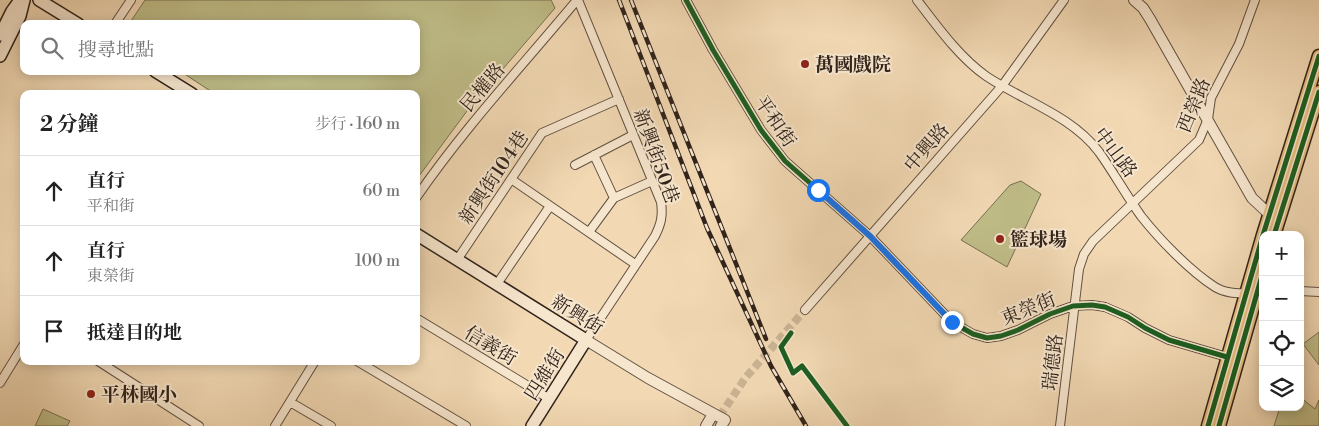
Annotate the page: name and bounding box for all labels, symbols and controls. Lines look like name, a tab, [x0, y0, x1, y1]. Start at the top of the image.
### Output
search box	[20, 20, 420, 75]
icon: search	[38, 34, 66, 62]
text: 搜尋地點	[78, 38, 154, 62]
place label: 萬國戲院	[815, 53, 891, 77]
street label: 民權路	[455, 58, 510, 117]
marker: 萬國戲院	[799, 58, 811, 70]
street label: 西榮路	[1172, 74, 1216, 136]
street label: 平和街	[749, 91, 801, 152]
street label: 新興街50巷	[628, 106, 684, 207]
text: 2 分鐘	[40, 112, 99, 138]
text: 步行 · 160 m	[315, 114, 400, 134]
street label: 中興路	[899, 118, 955, 177]
street label: 中山路	[1088, 123, 1142, 183]
street label: 新興街104巷	[454, 126, 534, 229]
text: 直行	[87, 169, 125, 193]
icon: ahead	[40, 177, 68, 205]
route start	[807, 179, 830, 202]
text: 60 m	[362, 181, 400, 201]
text: 平和街	[87, 196, 135, 216]
place label: 籃球場	[1010, 228, 1067, 252]
map controls	[1259, 231, 1304, 411]
button: +	[1259, 231, 1304, 276]
marker: 籃球場	[994, 233, 1006, 245]
text: 直行	[87, 239, 125, 263]
icon: ahead	[40, 247, 68, 275]
text: 100 m	[355, 251, 400, 271]
text: 東榮街	[87, 266, 135, 286]
button: −	[1259, 276, 1304, 321]
street label: 東榮街	[997, 287, 1059, 331]
street label: 新興街	[547, 290, 608, 340]
route end	[941, 311, 964, 334]
icon: arrive	[40, 317, 68, 345]
text: 抵達目的地	[87, 321, 182, 345]
street label: 信義街	[460, 321, 521, 371]
button: locate	[1259, 321, 1304, 366]
street label: 瑞德路	[1038, 332, 1068, 392]
street label: 四維街	[520, 344, 570, 405]
button: layers	[1259, 366, 1304, 411]
place label: 平林國小	[101, 383, 177, 407]
marker: 平林國小	[85, 388, 97, 400]

